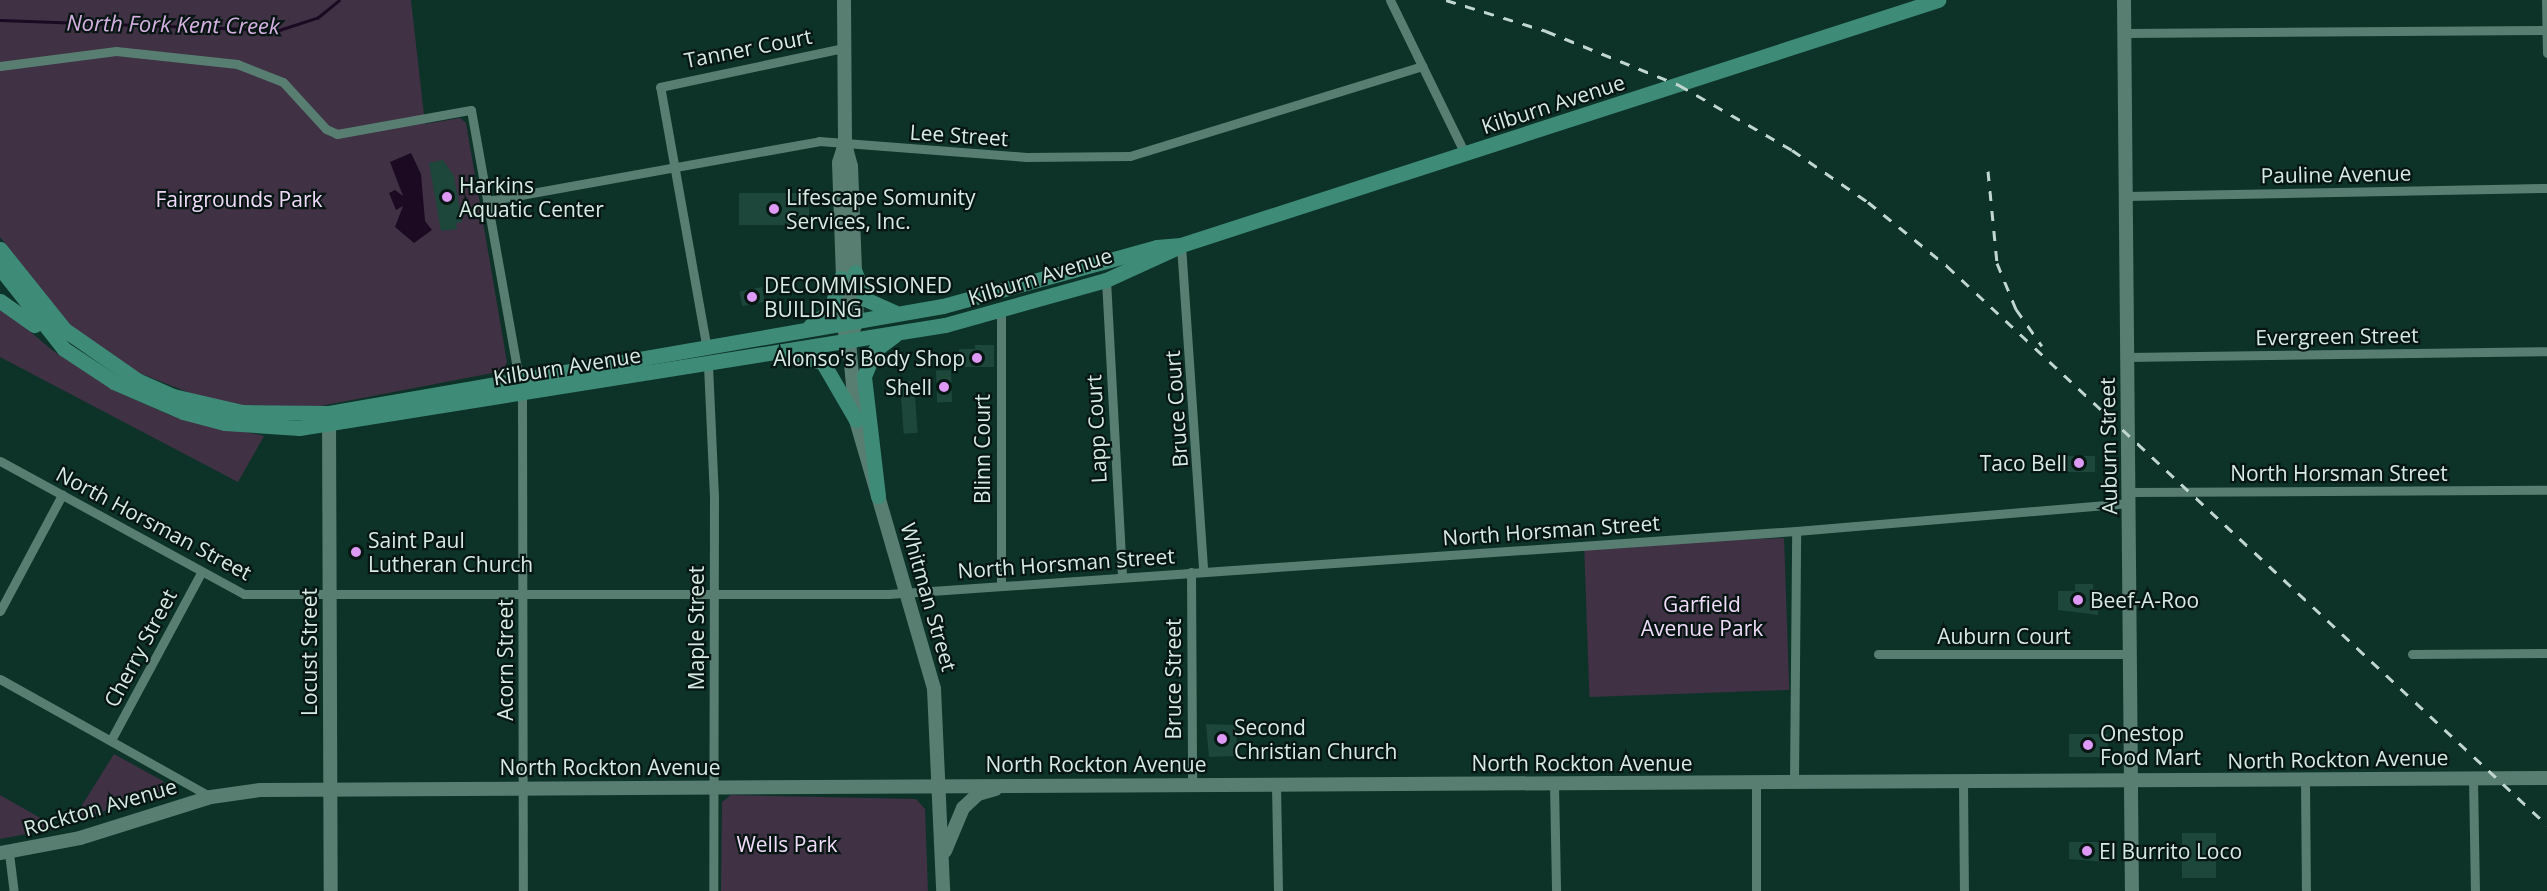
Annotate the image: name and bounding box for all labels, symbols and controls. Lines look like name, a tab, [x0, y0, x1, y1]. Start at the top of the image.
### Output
water label: North Fork Kent Creek	[66, 9, 280, 39]
street label: Tanner Court	[682, 23, 814, 73]
street label: Kilburn Avenue	[1478, 69, 1628, 139]
street label: Lee Street	[909, 119, 1009, 151]
street label: Pauline Avenue	[2260, 160, 2412, 188]
place label: Harkins Aquatic Center	[459, 172, 604, 222]
place label: Lifescape Somunity Services, Inc.	[786, 184, 976, 234]
park label: Fairgrounds Park	[156, 186, 322, 212]
marker: Harkins Aquatic Center	[440, 190, 454, 204]
marker: Lifescape Somunity Services, Inc.	[767, 202, 781, 216]
street label: Kilburn Avenue	[965, 242, 1115, 310]
place label: DECOMMISSIONED BUILDING	[764, 272, 952, 322]
marker: DECOMMISSIONED BUILDING	[745, 290, 759, 304]
street label: Evergreen Street	[2255, 322, 2419, 350]
street label: Kilburn Avenue	[491, 342, 643, 390]
place label: Alonso's Body Shop	[773, 345, 965, 371]
street label: Bruce Court	[1159, 350, 1193, 468]
marker: Alonso's Body Shop	[970, 351, 984, 365]
place label: Shell	[885, 374, 932, 400]
street label: Lapp Court	[1081, 374, 1111, 484]
street label: Auburn Street	[2094, 377, 2122, 515]
marker: Shell	[937, 380, 951, 394]
street label: Blinn Court	[969, 394, 995, 504]
place label: Taco Bell	[1980, 450, 2067, 476]
marker: Taco Bell	[2072, 456, 2086, 470]
street label: North Horsman Street	[2230, 460, 2448, 486]
street label: North Horsman Street	[52, 461, 256, 585]
street label: North Horsman Street	[1442, 510, 1660, 550]
street label: Whitman Street	[896, 520, 962, 674]
place label: Saint Paul Lutheran Church	[368, 527, 533, 577]
street label: North Horsman Street	[957, 543, 1175, 583]
marker: Saint Paul Lutheran Church	[349, 545, 363, 559]
street label: Maple Street	[683, 566, 709, 690]
street label: Cherry Street	[98, 585, 182, 711]
place label: Beef-A-Roo	[2090, 587, 2199, 613]
street label: Locust Street	[296, 588, 322, 716]
park label: Garfield Avenue Park	[1641, 591, 1763, 641]
marker: Beef-A-Roo	[2071, 593, 2085, 607]
street label: Acorn Street	[492, 599, 518, 721]
street label: Bruce Street	[1160, 619, 1186, 739]
street label: Auburn Court	[1937, 623, 2071, 649]
place label: Second Christian Church	[1234, 714, 1397, 764]
place label: Onestop Food Mart	[2100, 720, 2201, 770]
marker: Second Christian Church	[1215, 732, 1229, 746]
marker: Onestop Food Mart	[2081, 738, 2095, 752]
street label: North Rockton Avenue	[2227, 744, 2449, 774]
street label: North Rockton Avenue	[1471, 750, 1693, 776]
street label: North Rockton Avenue	[985, 751, 1207, 777]
street label: North Rockton Avenue	[499, 754, 721, 780]
street label: Rockton Avenue	[20, 773, 180, 841]
park label: Wells Park	[736, 831, 838, 857]
place label: El Burrito Loco	[2099, 838, 2242, 864]
marker: El Burrito Loco	[2080, 844, 2094, 858]

